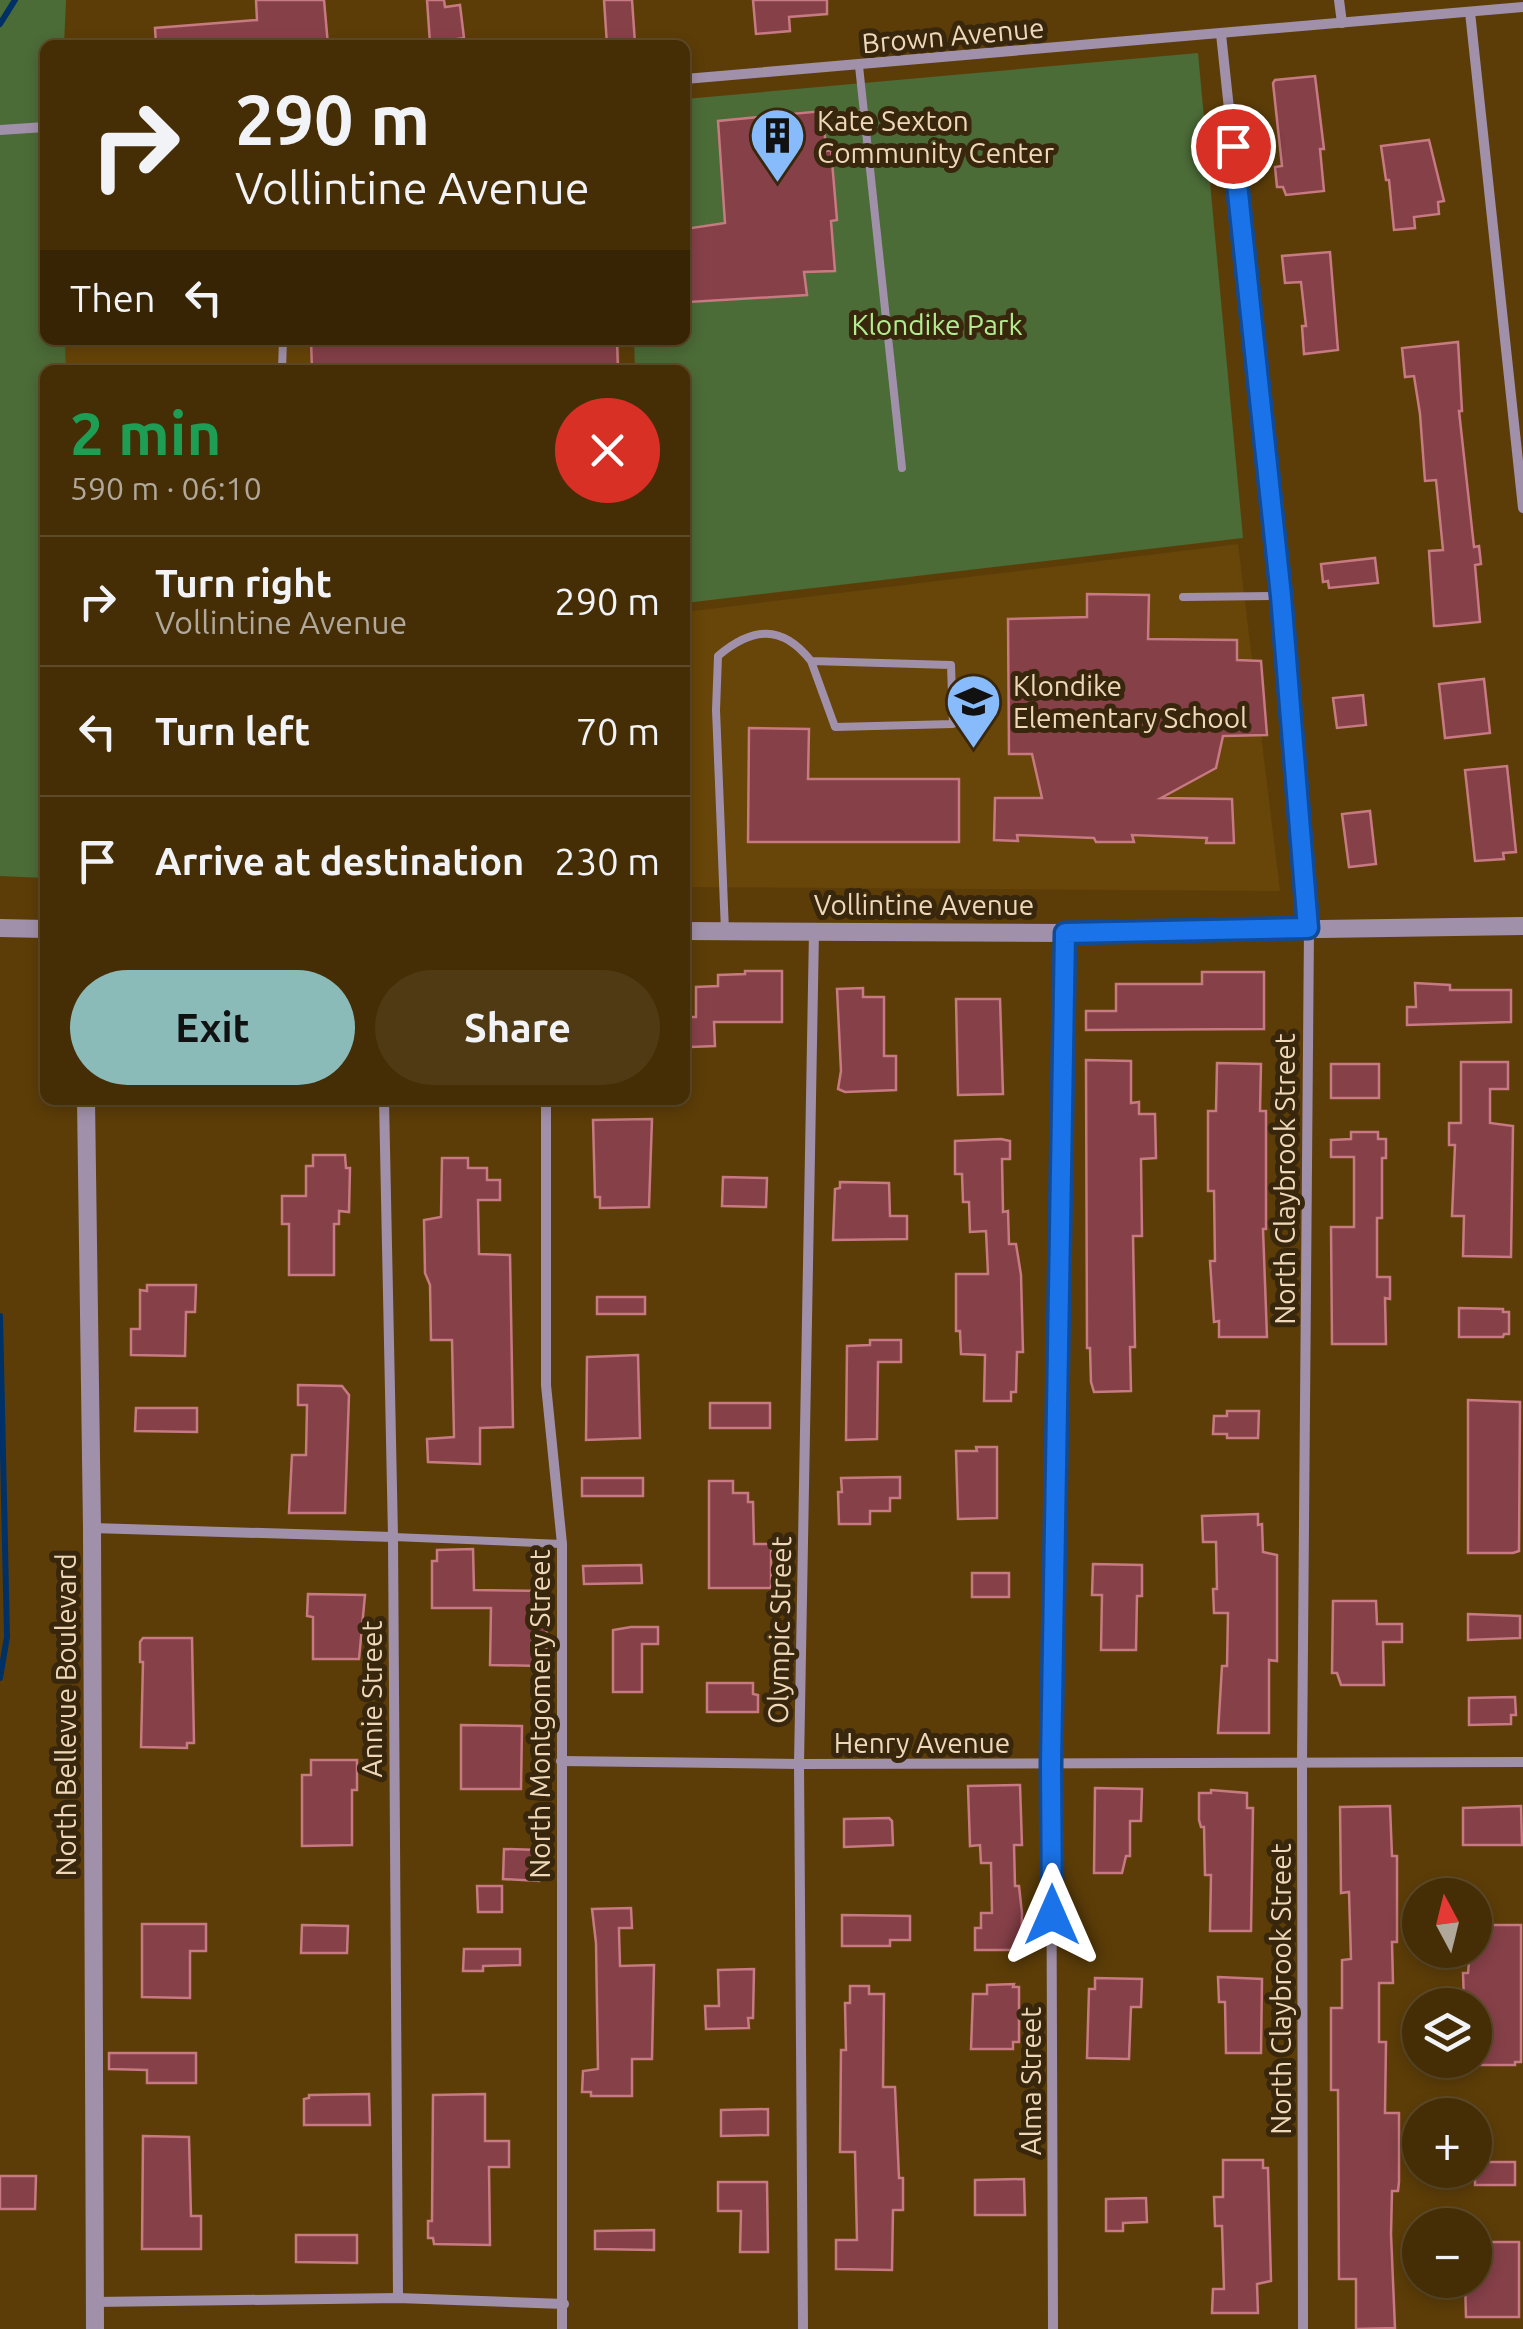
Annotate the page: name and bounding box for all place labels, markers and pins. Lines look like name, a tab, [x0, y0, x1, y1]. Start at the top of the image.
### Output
pin	[1191, 104, 1276, 189]
place label: Kate Sexton Community Center	[817, 105, 1055, 168]
building icon: Kate Sexton Community Center	[748, 106, 808, 185]
place label: Klondike Elementary School	[1013, 670, 1247, 733]
school or university icon: Klondike Elementary School	[944, 671, 1004, 750]

